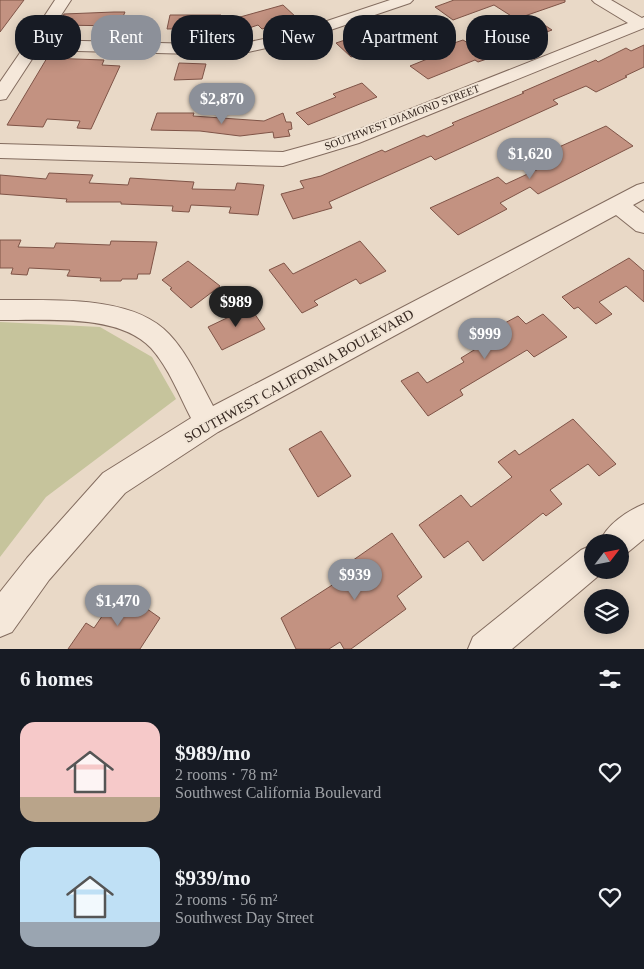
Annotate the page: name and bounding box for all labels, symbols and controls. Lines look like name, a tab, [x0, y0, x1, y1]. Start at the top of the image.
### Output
chip: Buy	[15, 15, 81, 60]
chip: Rent	[91, 15, 161, 60]
chip: Filters	[171, 15, 253, 60]
chip: New	[263, 15, 333, 60]
chip: Apartment	[343, 15, 456, 60]
chip: House	[466, 15, 548, 60]
pin: $2,870	[181, 82, 263, 125]
street label: SOUTHWEST DIAMOND STREET	[323, 82, 482, 152]
text: $2,870	[200, 90, 244, 107]
pin: $1,620	[489, 138, 571, 180]
text: $1,620	[508, 145, 552, 162]
pin: $989	[206, 286, 266, 328]
text: $989	[220, 293, 252, 310]
street label: SOUTHWEST CALIFORNIA BOULEVARD	[182, 306, 416, 446]
pin: $999	[455, 318, 515, 360]
text: $999	[469, 325, 501, 342]
north arrow	[584, 534, 629, 579]
map controls	[584, 534, 629, 634]
pin: $939	[325, 558, 385, 601]
text: $939	[339, 566, 371, 583]
pin: $1,470	[77, 584, 159, 627]
button: layers	[584, 589, 629, 634]
text: $1,470	[96, 592, 140, 609]
icon: filters	[596, 665, 624, 693]
text: 6 homes	[20, 667, 93, 691]
text: $989/mo	[175, 741, 251, 765]
icon: home	[60, 742, 120, 802]
icon: heart	[596, 758, 624, 786]
text: 2 rooms · 78 m²	[175, 766, 278, 783]
text: Southwest California Boulevard	[175, 784, 381, 801]
text: $939/mo	[175, 866, 251, 890]
icon: home	[60, 867, 120, 927]
icon: heart	[596, 883, 624, 911]
text: 2 rooms · 56 m²	[175, 891, 278, 908]
text: Southwest Day Street	[175, 909, 314, 926]

